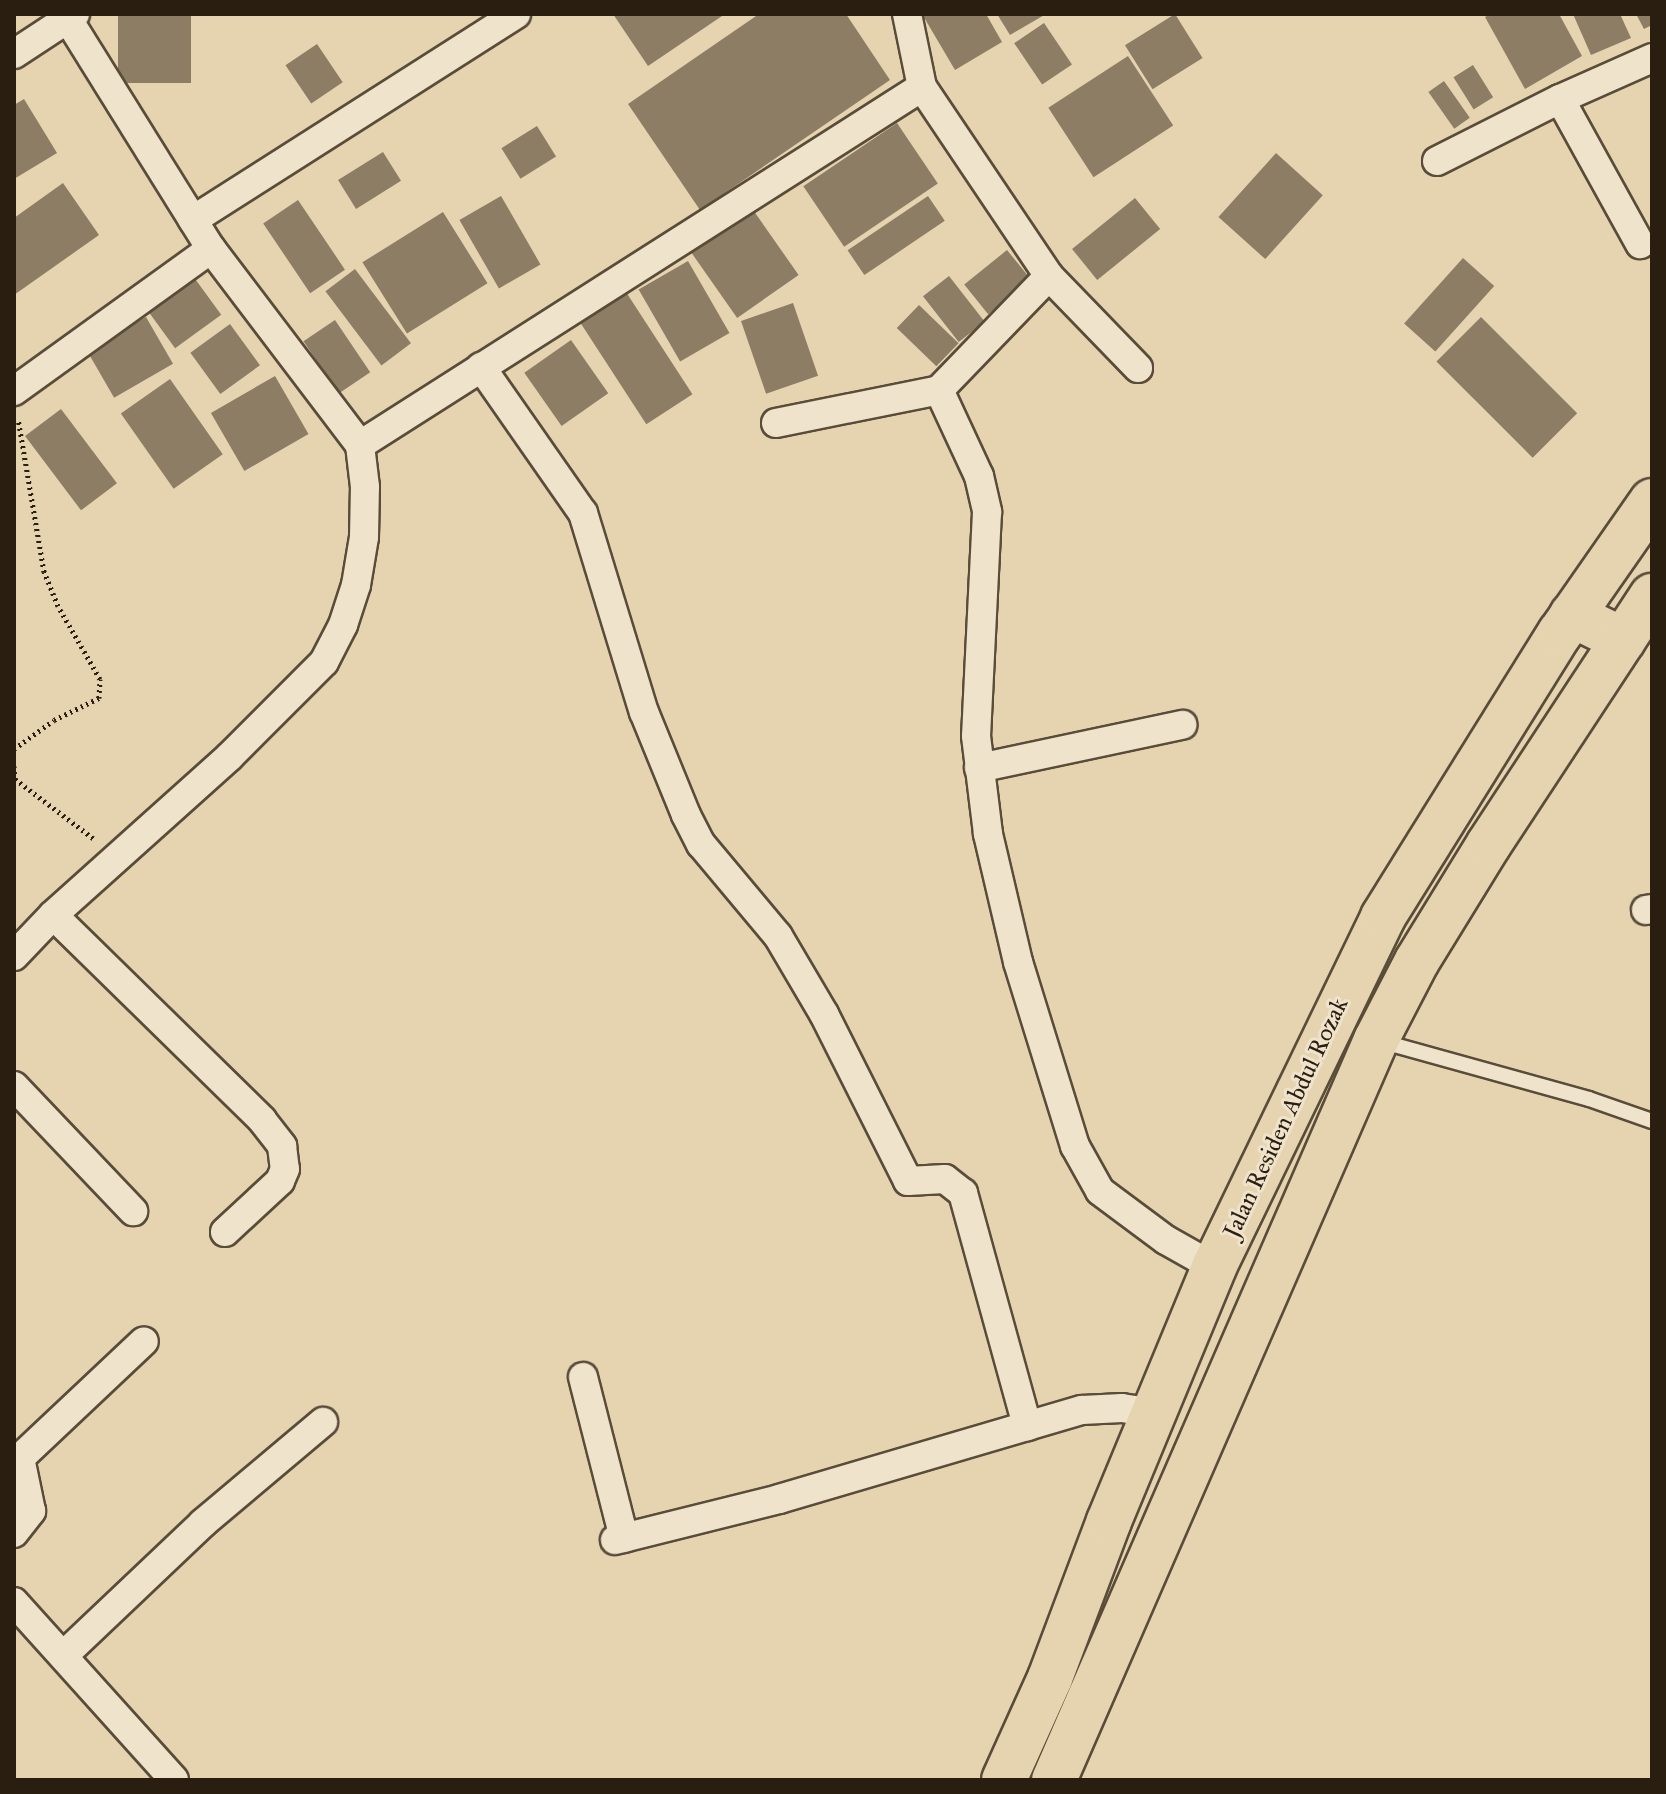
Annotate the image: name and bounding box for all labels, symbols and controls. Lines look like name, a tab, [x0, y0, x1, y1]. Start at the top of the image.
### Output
street label: Jalan Residen Abdul Rozak	[1218, 993, 1354, 1243]

